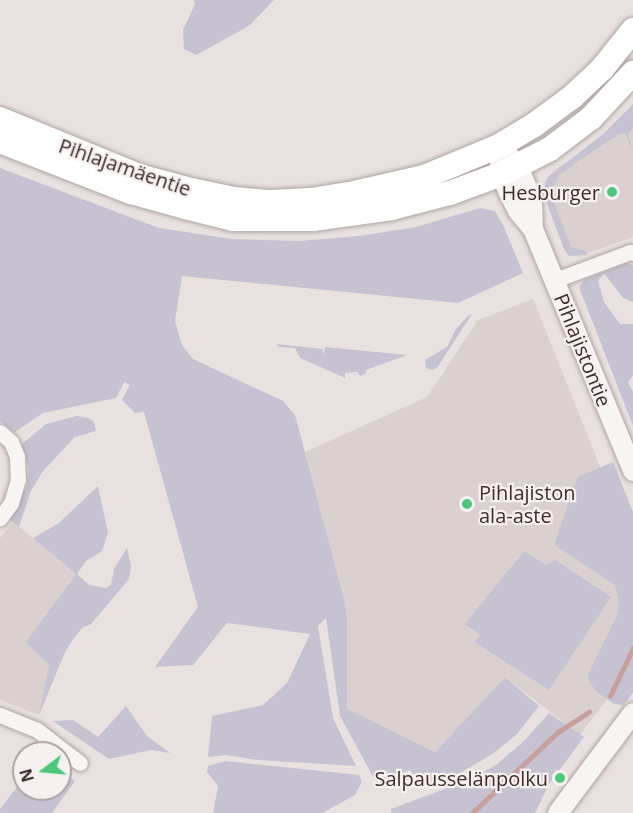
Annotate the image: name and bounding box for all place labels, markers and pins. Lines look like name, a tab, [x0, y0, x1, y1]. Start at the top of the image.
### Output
place label: Hesburger	[502, 180, 600, 204]
marker: Hesburger	[605, 185, 619, 199]
place label: Pihlajiston ala-aste	[479, 480, 576, 527]
marker: Pihlajiston ala-aste	[460, 497, 474, 511]
place label: Salpausselänpolku	[374, 766, 548, 790]
marker: Salpausselänpolku	[553, 771, 567, 785]

